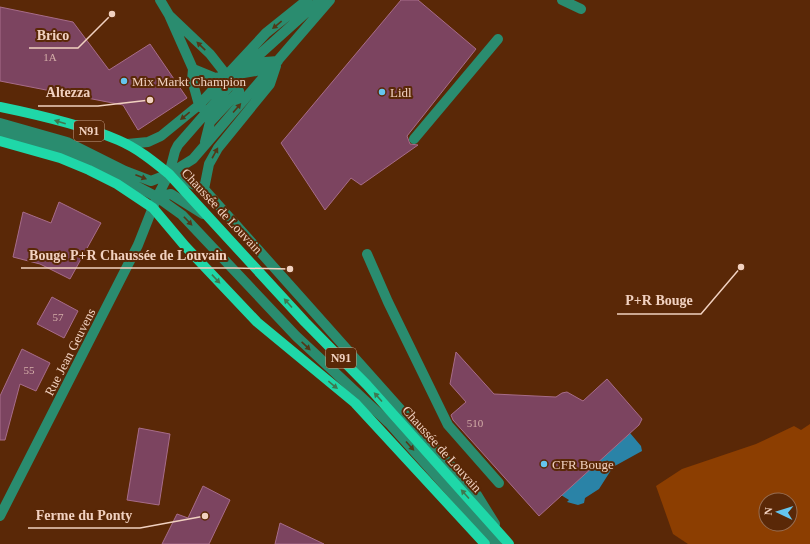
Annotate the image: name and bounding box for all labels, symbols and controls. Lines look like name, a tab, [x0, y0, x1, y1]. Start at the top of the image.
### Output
one-way arrow	[272, 20, 283, 29]
callout: Brico	[29, 22, 78, 48]
text: Brico	[37, 28, 69, 43]
one-way arrow	[196, 41, 206, 50]
house number: 1A	[43, 51, 57, 63]
place label: Mix Markt Champion	[132, 74, 247, 89]
marker: Mix Markt Champion	[119, 76, 129, 86]
callout: Altezza	[38, 80, 98, 106]
text: Altezza	[46, 85, 90, 100]
place label: Lidl	[390, 85, 412, 100]
marker: Lidl	[377, 87, 387, 97]
one-way arrow	[232, 103, 241, 113]
one-way arrow	[180, 112, 191, 121]
one-way arrow	[53, 119, 65, 125]
road number: N91	[74, 121, 104, 141]
one-way arrow	[212, 147, 219, 159]
street label: Chaussée de Louvain	[179, 165, 266, 257]
one-way arrow	[135, 174, 147, 180]
one-way arrow	[183, 216, 193, 226]
callout: Bouge P+R Chaussée de Louvain	[21, 242, 234, 268]
text: Bouge P+R Chaussée de Louvain	[29, 248, 227, 263]
one-way arrow	[212, 274, 221, 284]
callout: P+R Bouge	[617, 288, 701, 314]
text: P+R Bouge	[625, 293, 693, 308]
one-way arrow	[284, 298, 293, 308]
street label: Rue Jean Geuvens	[42, 306, 98, 398]
house number: 57	[53, 311, 64, 323]
one-way arrow	[302, 341, 311, 350]
road number: N91	[326, 348, 356, 368]
house number: 55	[24, 364, 35, 376]
one-way arrow	[328, 381, 339, 389]
one-way arrow	[373, 392, 383, 402]
street label: Chaussée de Louvain	[399, 403, 485, 496]
house number: 510	[467, 417, 484, 429]
one-way arrow	[405, 441, 414, 451]
place label: CFR Bouge	[552, 457, 614, 472]
marker: CFR Bouge	[539, 459, 549, 469]
one-way arrow	[460, 489, 469, 499]
north arrow	[758, 492, 798, 532]
callout: Ferme du Ponty	[28, 502, 140, 528]
text: N	[762, 507, 774, 516]
text: Ferme du Ponty	[36, 508, 132, 523]

